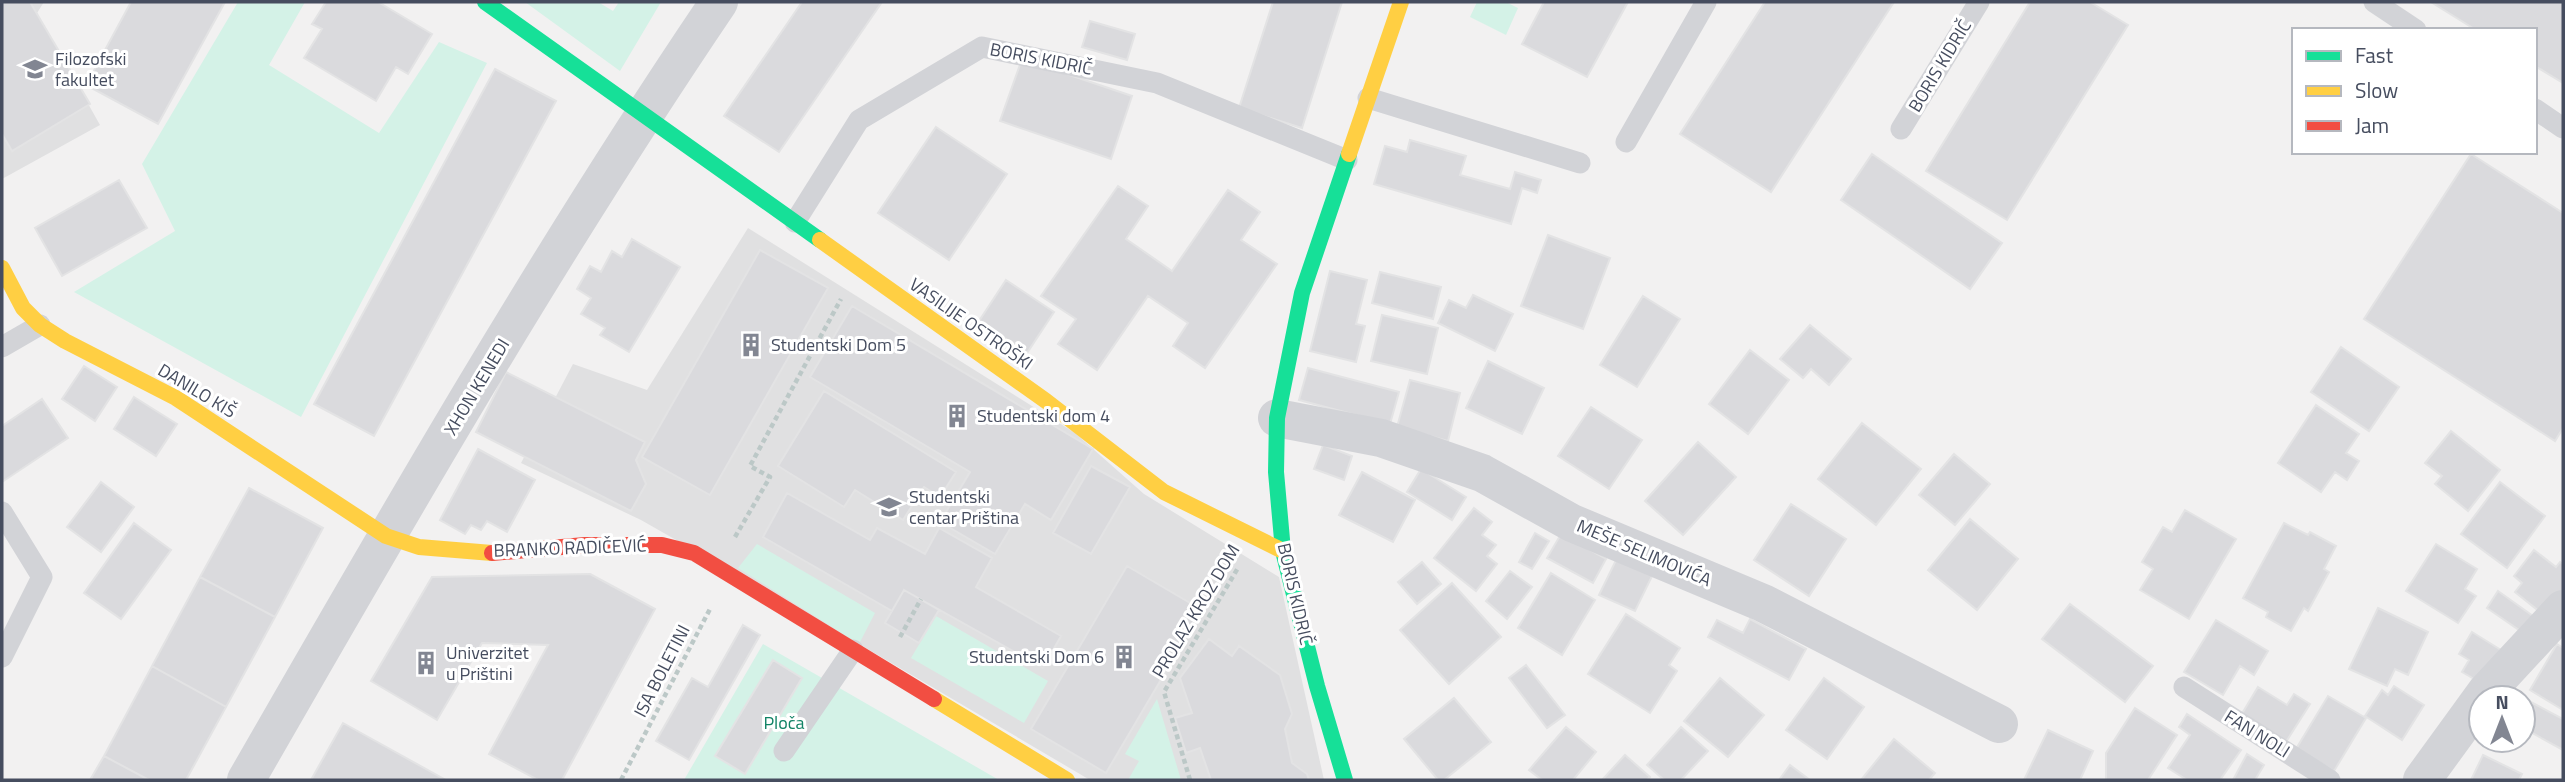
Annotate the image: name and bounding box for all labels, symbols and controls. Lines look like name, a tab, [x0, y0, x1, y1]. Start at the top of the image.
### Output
street label: BORIS KIDRIČ	[1901, 14, 1978, 117]
legend	[2292, 28, 2537, 154]
street label: BORIS KIDRIČ	[988, 35, 1095, 82]
text: Fast	[2355, 39, 2394, 71]
place label: Filozofski fakultet	[55, 45, 127, 93]
school or university icon: Filozofski fakultet	[21, 55, 49, 83]
text: Slow	[2355, 74, 2398, 106]
text: Jam	[2355, 109, 2389, 141]
street label: VASILIJE OSTROŠKI	[904, 271, 1039, 376]
building icon: Studentski Dom 5	[737, 331, 765, 359]
place label: Studentski Dom 5	[771, 331, 906, 358]
street label: XHON KENEDI	[437, 333, 516, 440]
street label: DANILO KIŠ	[153, 357, 242, 425]
building icon: Studentski dom 4	[943, 402, 971, 430]
place label: Studentski dom 4	[977, 402, 1110, 429]
place label: Studentski centar Priština	[909, 483, 1019, 531]
school or university icon: Studentski centar Priština	[875, 493, 903, 521]
street label: MEŠE SELIMOVIĆA	[1573, 512, 1716, 593]
street label: BRANKO RADIČEVIĆ	[493, 531, 647, 564]
street label: PROLAZ KROZ DOM	[1145, 539, 1246, 683]
street label: BORIS KIDRIČ	[1271, 540, 1320, 648]
street label: ISA BOLETINI	[627, 620, 696, 722]
place label: Univerzitet u Prištini	[446, 639, 529, 687]
place label: Studentski Dom 6	[969, 643, 1104, 670]
building icon: Studentski Dom 6	[1110, 643, 1138, 671]
building icon: Univerzitet u Prištini	[412, 649, 440, 677]
north arrow	[2467, 684, 2537, 754]
text: N	[2495, 687, 2509, 716]
street label: FAN NOLI	[2219, 703, 2295, 764]
park label: Ploča	[763, 709, 805, 736]

